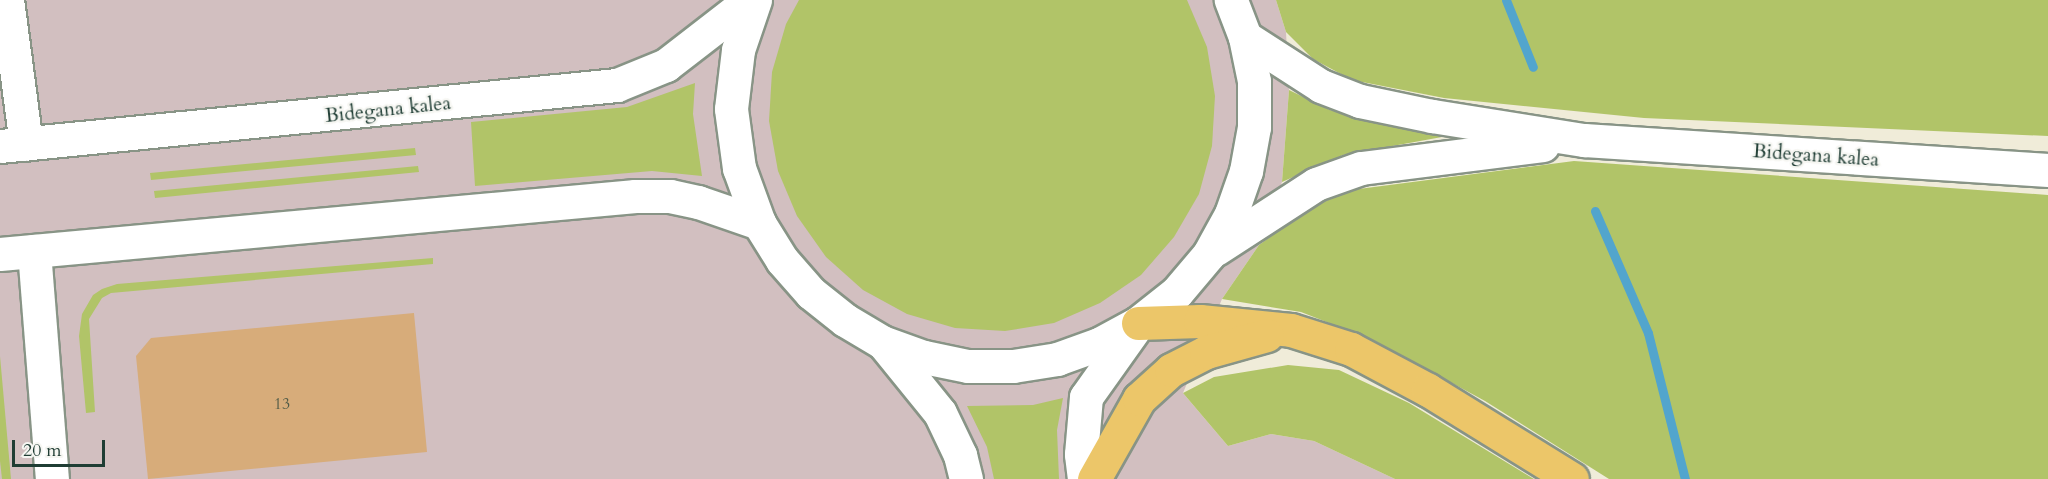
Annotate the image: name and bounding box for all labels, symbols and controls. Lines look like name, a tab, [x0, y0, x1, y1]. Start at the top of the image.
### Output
street label: Bidegana kalea	[324, 90, 452, 128]
street label: Bidegana kalea	[1752, 139, 1880, 171]
house number: 13	[274, 394, 290, 414]
scale bar	[15, 428, 108, 466]
text: 20 m	[23, 438, 62, 463]

